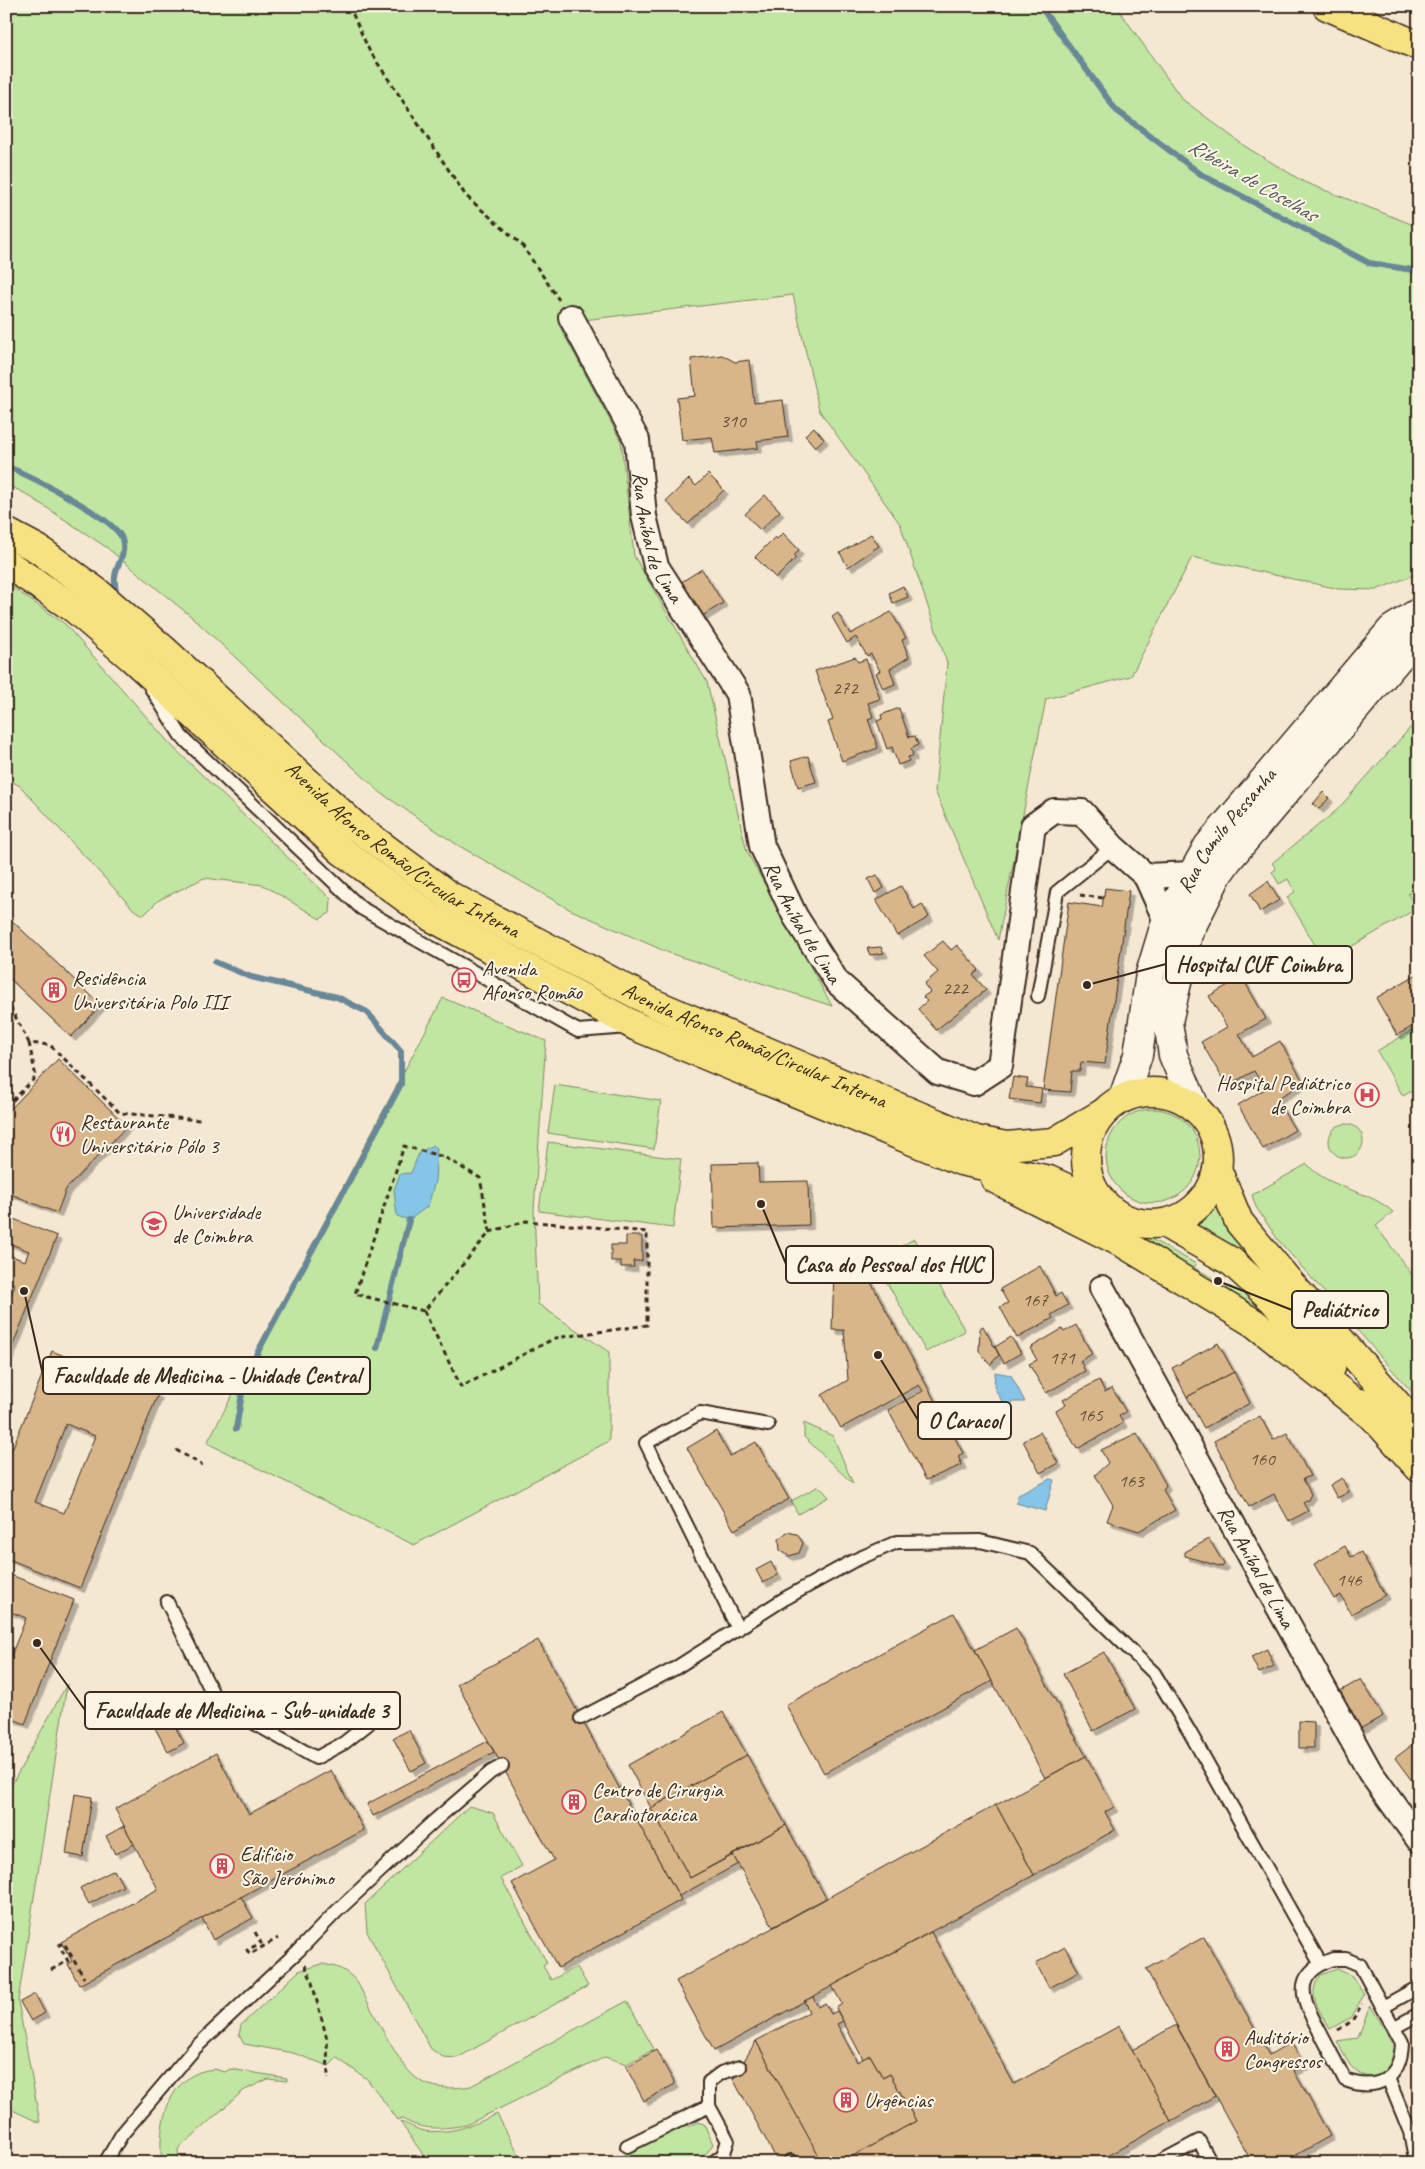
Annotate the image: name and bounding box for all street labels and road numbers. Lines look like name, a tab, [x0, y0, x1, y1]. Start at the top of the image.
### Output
street label: Rua Aníbal de Lima	[627, 471, 690, 609]
street label: Avenida Afonso Romão/Circular Interna	[280, 755, 526, 944]
street label: Rua Camilo Pessanha	[1171, 761, 1282, 898]
street label: Rua Aníbal de Lima	[758, 857, 849, 990]
street label: Avenida Afonso Romão/Circular Interna	[618, 976, 892, 1114]
street label: Rua Aníbal de Lima	[1212, 1501, 1302, 1635]

